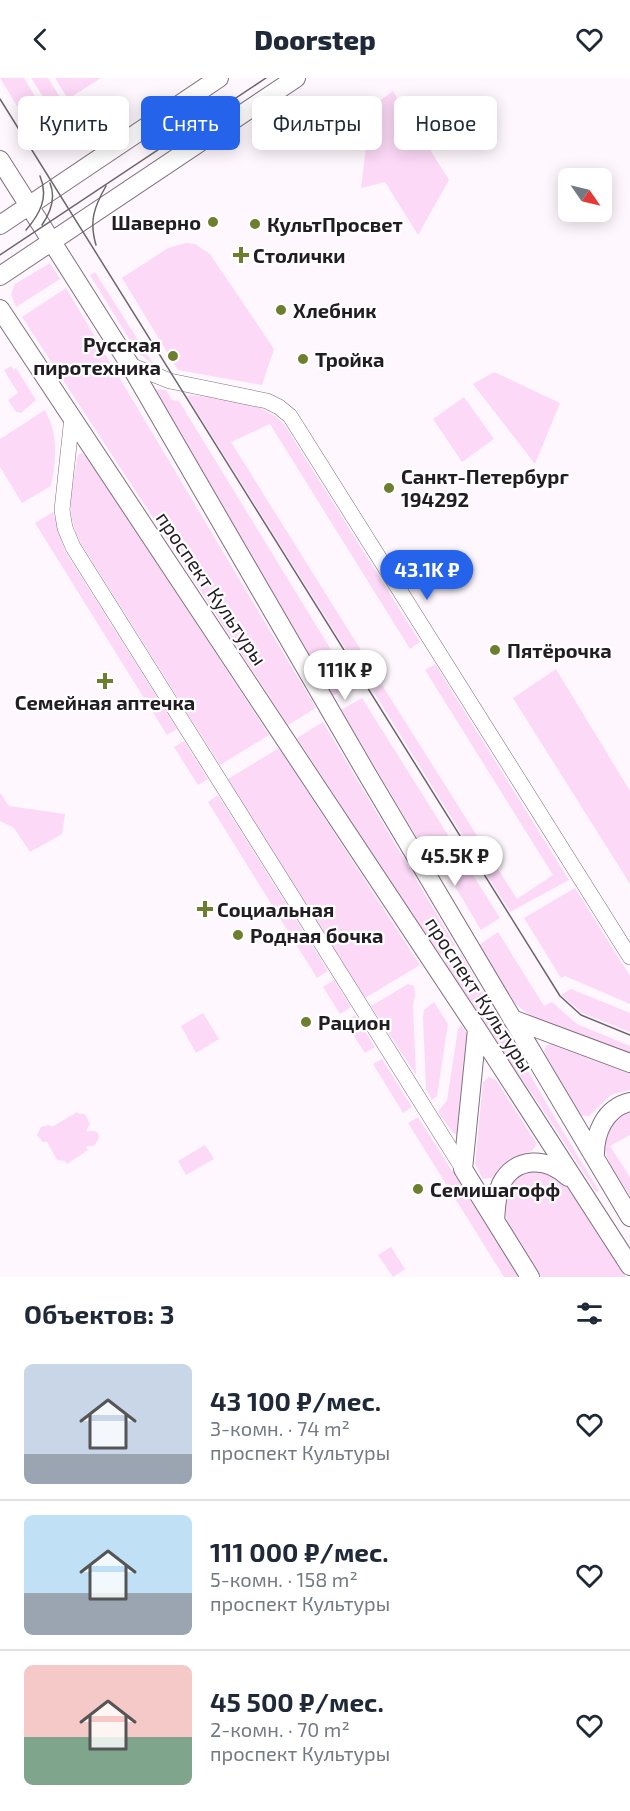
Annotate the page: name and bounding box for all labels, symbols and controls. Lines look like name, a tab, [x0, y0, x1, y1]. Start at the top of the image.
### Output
icon: back	[24, 23, 57, 56]
text: Doorstep	[254, 23, 376, 55]
icon: heart	[573, 23, 606, 56]
chip: Купить	[18, 96, 129, 150]
chip: Снять	[141, 96, 240, 150]
chip: Фильтры	[252, 96, 382, 150]
chip: Новое	[394, 96, 497, 150]
north arrow	[558, 168, 612, 222]
map controls	[558, 168, 612, 222]
place label: Шаверно	[111, 210, 201, 234]
place label: КультПросвет	[267, 212, 403, 236]
marker: Шаверно	[206, 215, 220, 229]
marker: КультПросвет	[248, 217, 262, 231]
place label: Столички	[253, 243, 346, 267]
marker: Столички	[234, 248, 248, 262]
place label: Хлебник	[293, 298, 377, 322]
marker: Хлебник	[274, 303, 288, 317]
place label: Русская пиротехника	[33, 332, 161, 379]
place label: Тройка	[315, 347, 385, 371]
marker: Русская пиротехника	[166, 349, 180, 363]
marker: Тройка	[296, 352, 310, 366]
place label: Санкт-Петербург 194292	[401, 464, 569, 511]
marker: Санкт-Петербург 194292	[382, 481, 396, 495]
street label: проспект Культуры	[151, 507, 272, 670]
pin: 43.1K ₽	[372, 550, 482, 601]
text: 43.1K ₽	[394, 557, 460, 581]
place label: Пятёрочка	[507, 638, 612, 662]
marker: Пятёрочка	[488, 643, 502, 657]
pin: 111K ₽	[296, 650, 394, 701]
text: 111K ₽	[318, 657, 372, 681]
marker: Семейная аптечка	[98, 674, 112, 688]
place label: Семейная аптечка	[15, 690, 195, 714]
pin: 45.5K ₽	[400, 836, 510, 887]
text: 45.5K ₽	[421, 843, 489, 867]
place label: Социальная	[217, 897, 334, 921]
marker: Социальная	[198, 902, 212, 916]
street label: проспект Культуры	[420, 912, 539, 1077]
place label: Родная бочка	[250, 923, 384, 947]
marker: Родная бочка	[231, 928, 245, 942]
place label: Рацион	[318, 1010, 391, 1034]
marker: Рацион	[299, 1015, 313, 1029]
place label: Семишагофф	[430, 1177, 560, 1201]
marker: Семишагофф	[411, 1182, 425, 1196]
icon: filters	[573, 1297, 606, 1330]
text: Объектов: 3	[24, 1298, 174, 1329]
text: 43 100 ₽/мес.	[210, 1385, 381, 1416]
icon: home	[72, 1388, 144, 1460]
icon: heart	[573, 1408, 606, 1441]
text: 3-комн. · 74 m²	[210, 1416, 350, 1440]
text: проспект Культуры	[210, 1440, 390, 1464]
text: 111 000 ₽/мес.	[210, 1536, 389, 1567]
icon: home	[72, 1539, 144, 1611]
icon: heart	[573, 1559, 606, 1592]
text: 5-комн. · 158 m²	[210, 1567, 358, 1591]
text: проспект Культуры	[210, 1591, 390, 1615]
text: 45 500 ₽/мес.	[210, 1686, 384, 1717]
icon: home	[72, 1689, 144, 1761]
icon: heart	[573, 1709, 606, 1742]
text: 2-комн. · 70 m²	[210, 1717, 350, 1741]
text: проспект Культуры	[210, 1741, 390, 1765]

